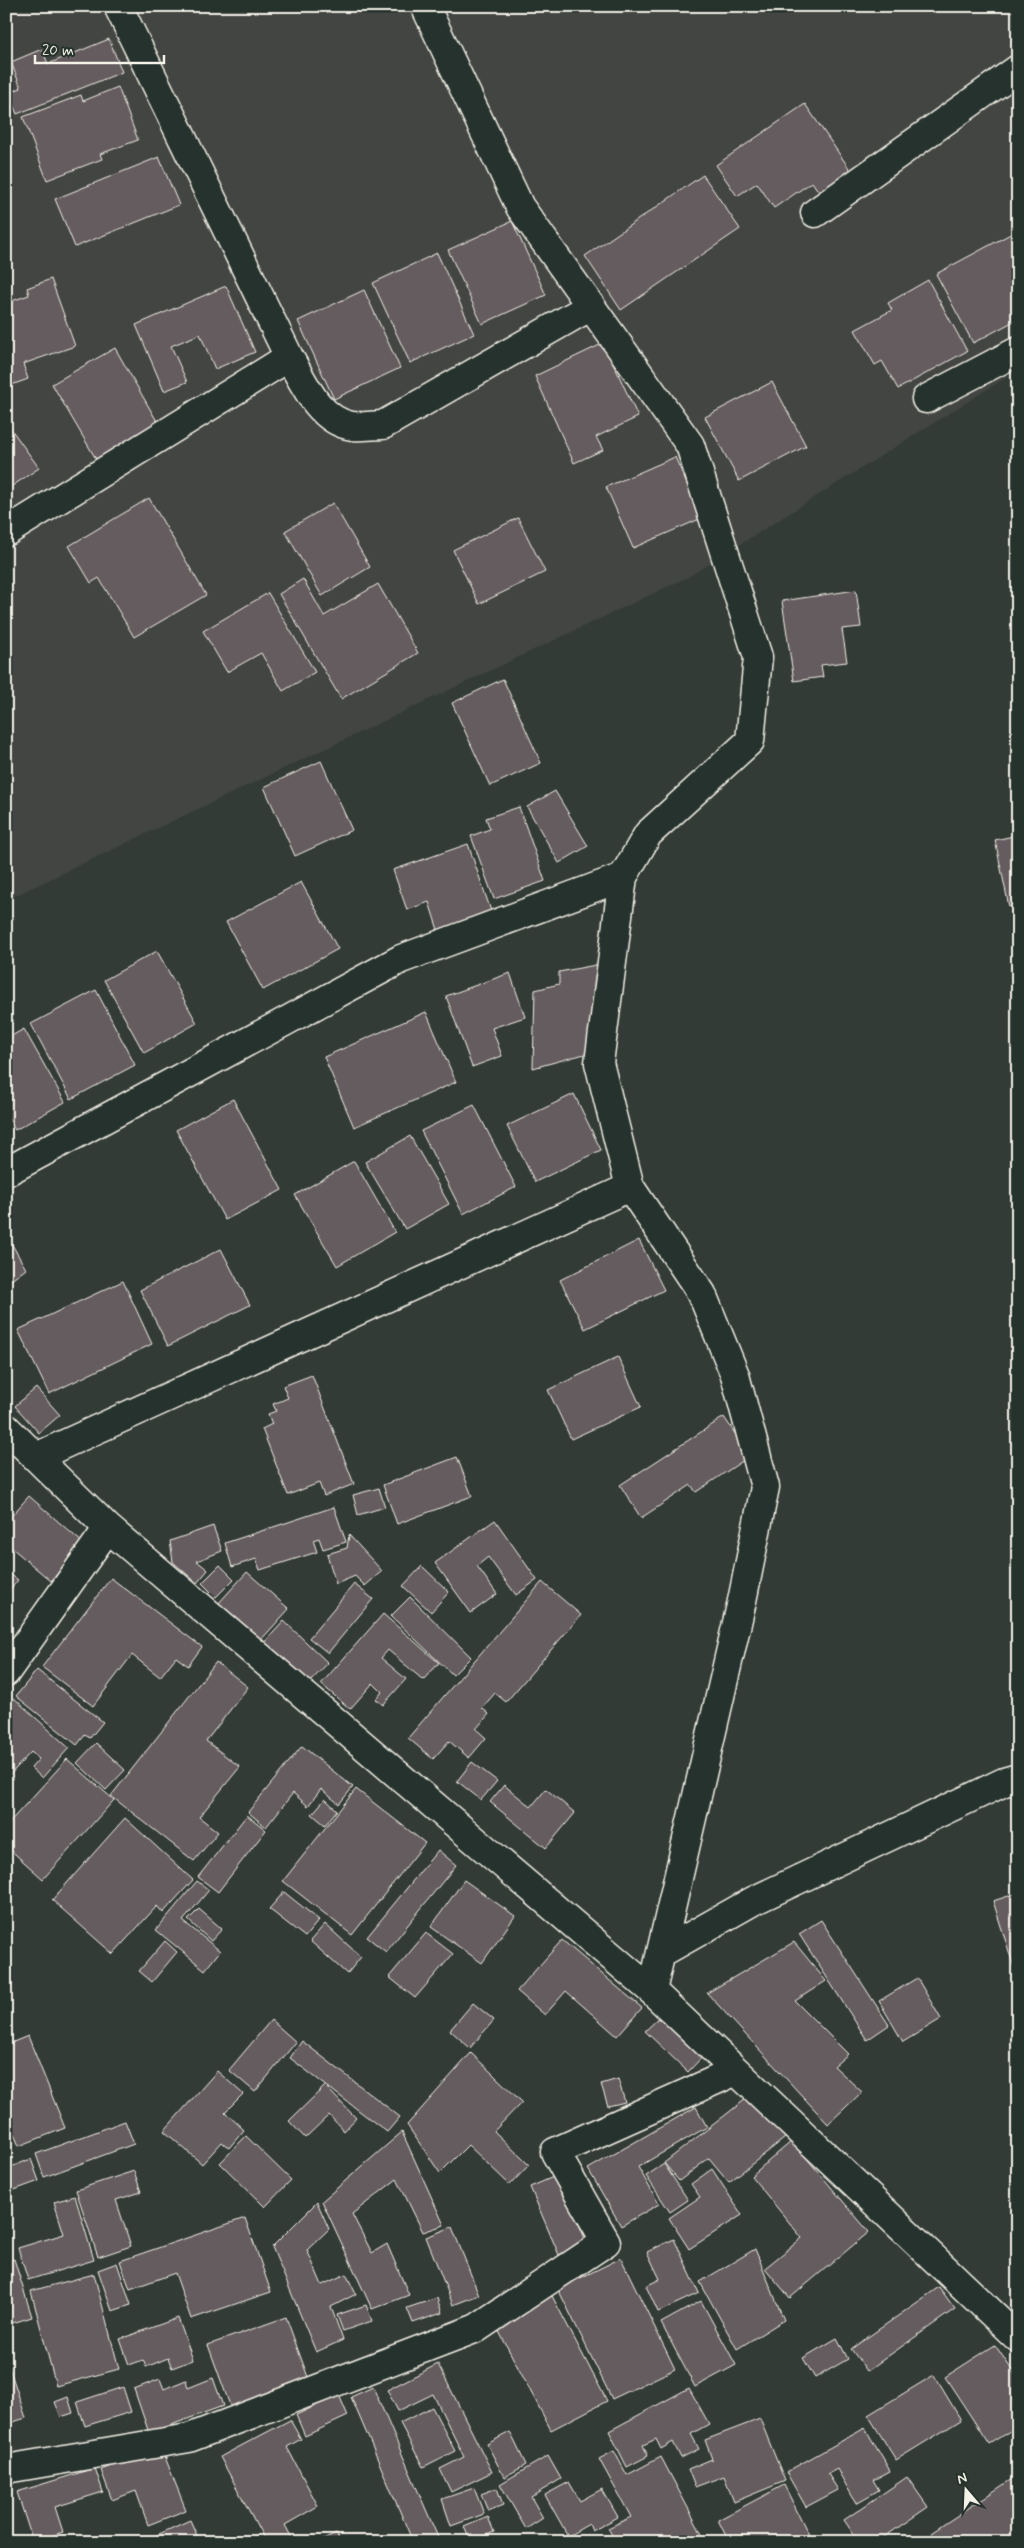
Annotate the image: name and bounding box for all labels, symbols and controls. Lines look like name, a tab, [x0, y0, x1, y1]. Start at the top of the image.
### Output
scale bar	[35, 32, 164, 64]
text: 20 m	[42, 41, 74, 61]
north arrow	[942, 2466, 992, 2516]
text: N	[955, 2469, 969, 2489]

